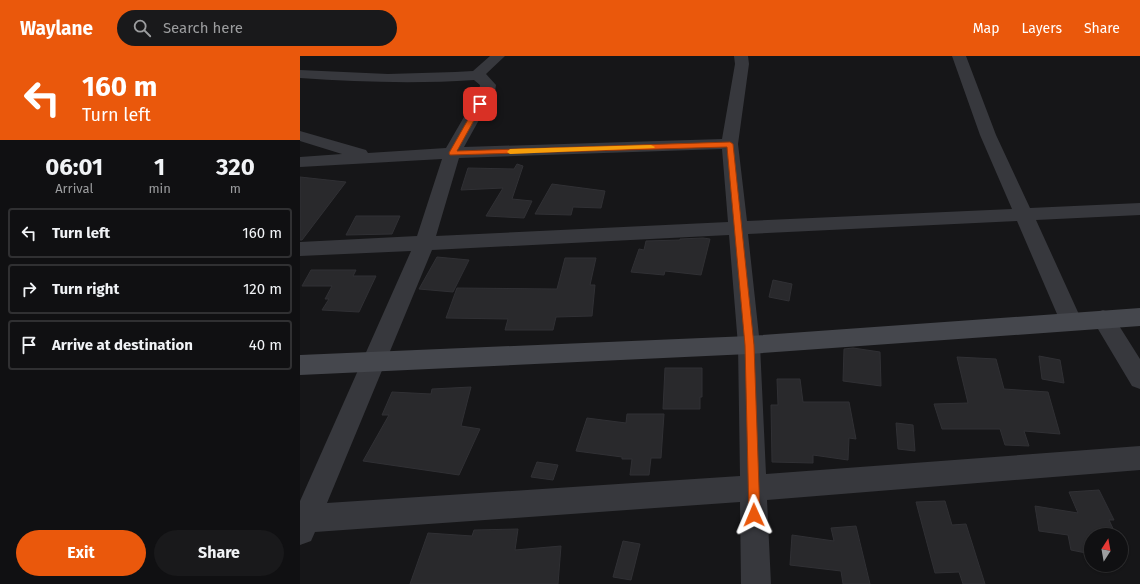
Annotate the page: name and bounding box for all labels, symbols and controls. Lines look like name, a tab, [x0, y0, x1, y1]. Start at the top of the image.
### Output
search box	[117, 10, 397, 46]
text: Waylane	[20, 17, 93, 40]
icon: search	[131, 17, 153, 39]
text: Search here	[163, 19, 243, 37]
text: Map	[973, 20, 999, 37]
text: Layers	[1021, 20, 1062, 37]
text: Share	[1084, 20, 1120, 37]
text: 160 m	[82, 70, 157, 103]
icon: left	[16, 72, 68, 124]
pin	[463, 87, 497, 121]
icon: arrive	[469, 93, 491, 115]
text: Turn left	[82, 104, 151, 126]
text: 06:01	[45, 153, 103, 181]
text: 1	[154, 153, 165, 181]
text: 320	[216, 153, 255, 181]
text: Arrival	[55, 181, 93, 196]
text: min	[148, 181, 171, 196]
text: m	[230, 181, 241, 196]
icon: left	[18, 222, 40, 244]
text: Turn left	[52, 224, 110, 242]
text: 160 m	[242, 224, 282, 242]
icon: right	[18, 278, 40, 300]
text: Turn right	[52, 280, 119, 298]
text: 120 m	[243, 280, 282, 298]
icon: arrive	[18, 334, 40, 356]
text: Arrive at destination	[52, 336, 193, 354]
text: 40 m	[249, 336, 282, 354]
position arrow	[733, 494, 775, 536]
north arrow	[1084, 528, 1128, 572]
map controls	[1084, 528, 1128, 572]
button: Exit	[16, 530, 146, 576]
button: Share	[154, 530, 284, 576]

